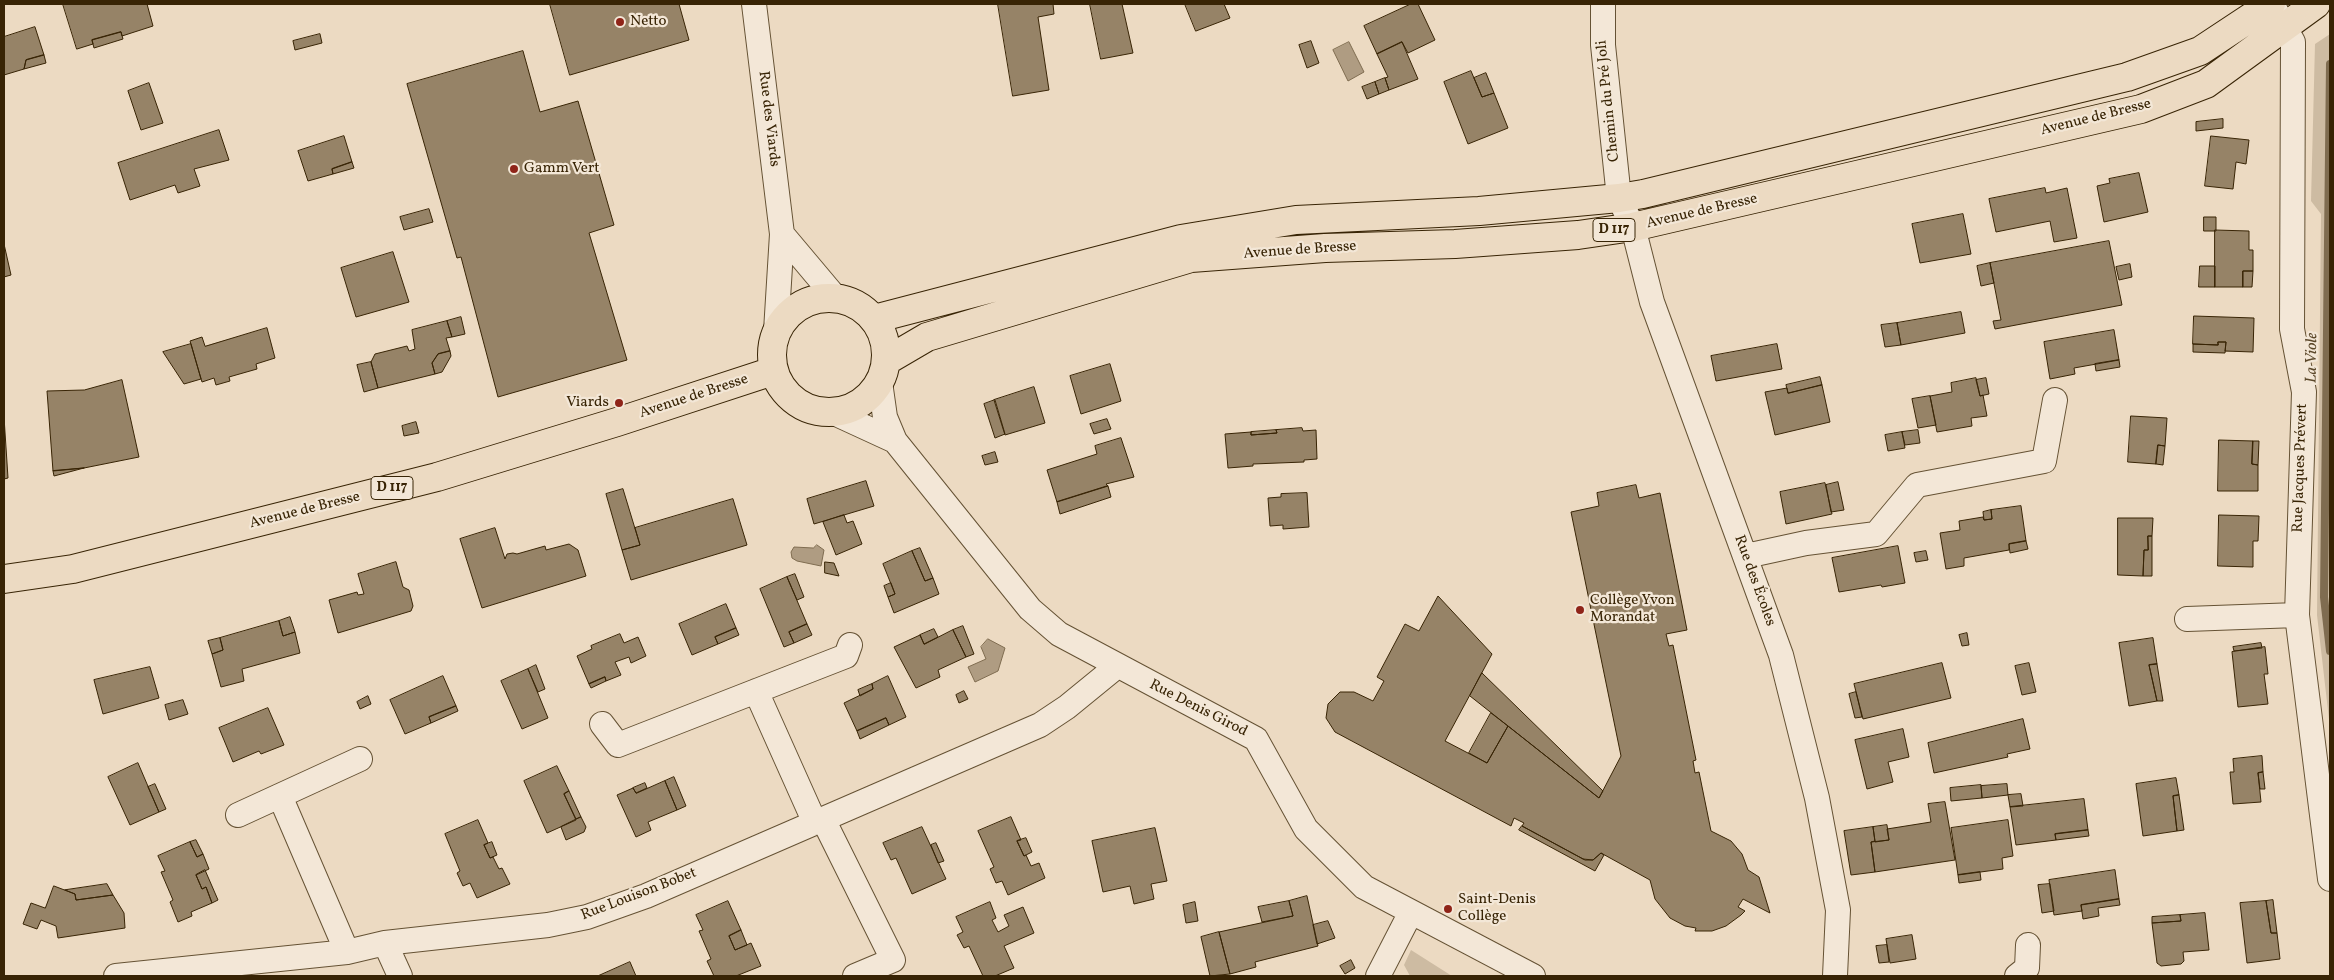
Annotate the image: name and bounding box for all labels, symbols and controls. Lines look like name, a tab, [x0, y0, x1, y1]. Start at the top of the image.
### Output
place label: Netto	[630, 13, 666, 31]
marker: Netto	[614, 16, 626, 28]
street label: Chemin du Pré Joli	[1594, 39, 1624, 163]
street label: Rue des Viards	[753, 70, 783, 168]
street label: Avenue de Bresse	[2039, 96, 2153, 140]
place label: Gamm Vert	[524, 160, 600, 178]
marker: Gamm Vert	[508, 163, 520, 175]
street label: Avenue de Bresse	[1645, 190, 1759, 234]
road number: D 117	[1593, 218, 1635, 242]
street label: Avenue de Bresse	[1243, 238, 1357, 264]
water label: La Viole	[2303, 333, 2323, 383]
street label: Avenue de Bresse	[637, 371, 751, 423]
place label: Viards	[566, 394, 609, 412]
marker: Viards	[613, 397, 625, 409]
street label: Rue Jacques Prévert	[2290, 403, 2312, 533]
road number: D 117	[371, 476, 413, 499]
street label: Avenue de Bresse	[248, 489, 362, 533]
street label: Rue des Écoles	[1729, 533, 1779, 629]
place label: Collège Yvon Morandat	[1590, 592, 1675, 627]
marker: Collège Yvon Morandat	[1574, 604, 1586, 616]
street label: Rue Denis Girod	[1146, 676, 1250, 742]
street label: Rue Louison Bobet	[579, 865, 699, 925]
place label: Saint-Denis Collège	[1458, 891, 1536, 926]
marker: Saint-Denis Collège	[1442, 903, 1454, 915]

